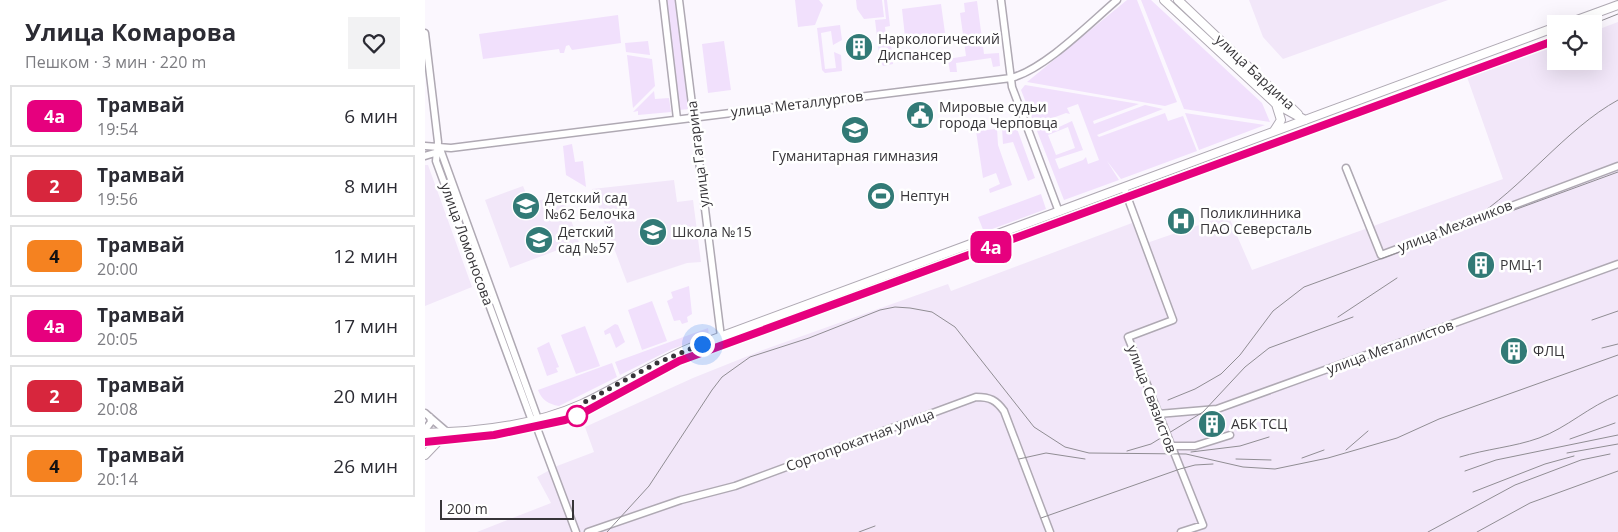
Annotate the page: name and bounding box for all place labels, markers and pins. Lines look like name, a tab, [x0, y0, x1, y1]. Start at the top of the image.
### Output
place label: Наркологический Диспансер	[878, 29, 1000, 64]
building icon: Наркологический Диспансер	[844, 32, 874, 62]
place label: Мировые судьи города Черповца	[939, 97, 1058, 132]
public building icon: Мировые судьи города Черповца	[905, 100, 935, 130]
school or university icon: Гуманитарная гимназия	[840, 115, 870, 145]
place label: Гуманитарная гимназия	[772, 146, 938, 165]
sports icon: Нептун	[866, 181, 896, 211]
place label: Нептун	[900, 186, 949, 205]
place label: Детский сад №62 Белочка	[545, 188, 635, 223]
school or university icon: Детский сад №62 Белочка	[511, 191, 541, 221]
place label: Поликлинника ПАО Северсталь	[1200, 203, 1312, 238]
hospital icon: Поликлинника ПАО Северсталь	[1166, 206, 1196, 236]
school or university icon: Школа №15	[638, 217, 668, 247]
place label: Детский сад №57	[558, 222, 614, 257]
place label: Школа №15	[672, 222, 752, 241]
school or university icon: Детский сад №57	[524, 225, 554, 255]
building icon: РМЦ-1	[1466, 250, 1496, 280]
place label: РМЦ-1	[1500, 255, 1544, 274]
building icon: ФЛЦ	[1499, 336, 1529, 366]
place label: ФЛЦ	[1533, 341, 1565, 360]
unlabelled marker	[566, 405, 588, 427]
building icon: АБК ТСЦ	[1197, 409, 1227, 439]
place label: АБК ТСЦ	[1231, 414, 1288, 433]

